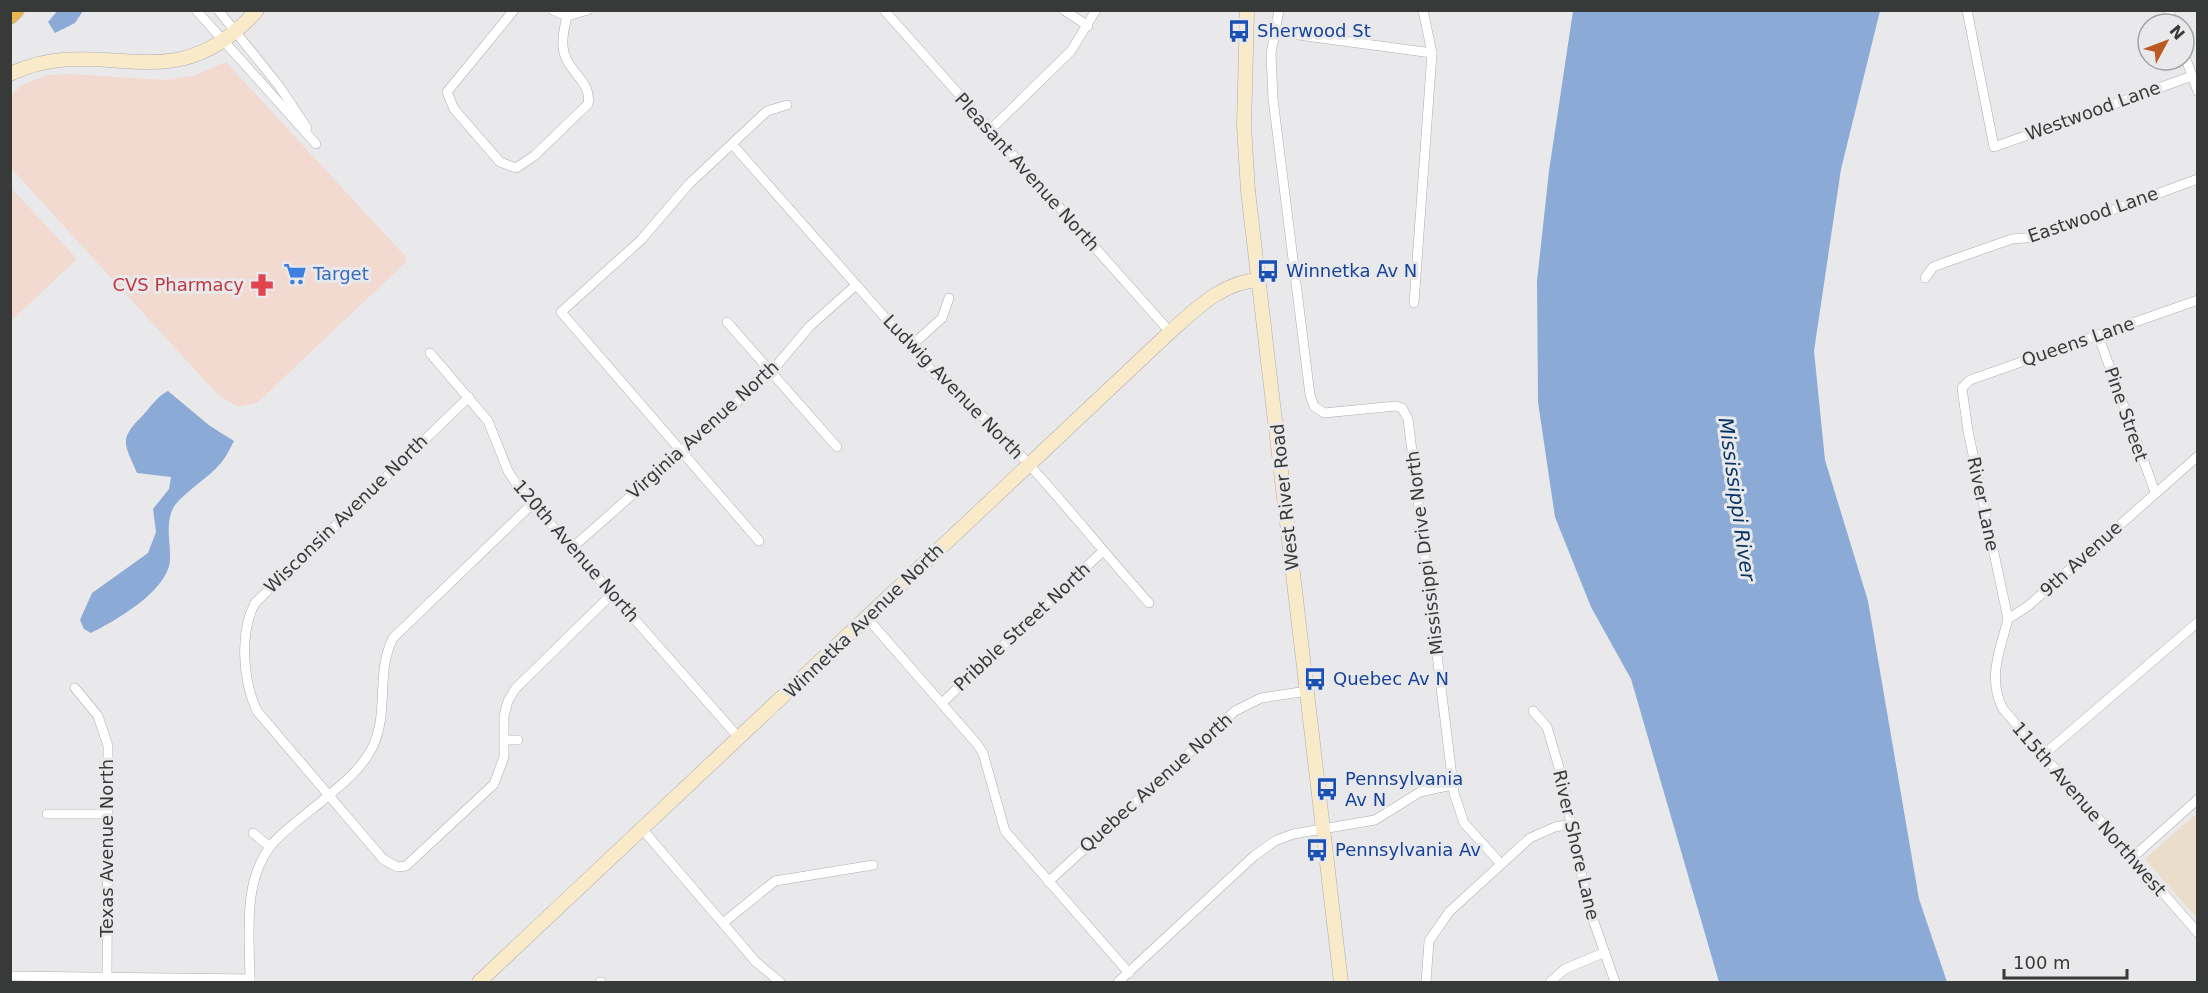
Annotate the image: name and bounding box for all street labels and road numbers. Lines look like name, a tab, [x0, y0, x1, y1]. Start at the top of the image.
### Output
street label: Westwood Lane	[2023, 76, 2163, 145]
street label: Pleasant Avenue North	[951, 88, 1104, 255]
street label: Eastwood Lane	[2025, 182, 2161, 247]
street label: Ludwig Avenue North	[879, 310, 1028, 463]
street label: Queens Lane	[2019, 312, 2137, 371]
street label: Virginia Avenue North	[623, 356, 783, 503]
street label: Pine Street	[2101, 364, 2152, 464]
street label: West River Road	[1266, 423, 1303, 571]
street label: Wisconsin Avenue North	[260, 430, 432, 597]
street label: Mississippi Drive North	[1402, 450, 1447, 656]
street label: River Lane	[1963, 455, 2004, 553]
street label: 120th Avenue North	[509, 475, 644, 626]
street label: 9th Avenue	[2036, 517, 2126, 601]
street label: Winnetka Avenue North	[780, 539, 948, 702]
street label: Pribble Street North	[949, 558, 1094, 695]
street label: Quebec Avenue North	[1075, 709, 1236, 857]
street label: 115th Avenue Northwest	[2008, 717, 2171, 900]
street label: Texas Avenue North	[96, 759, 117, 938]
street label: River Shore Lane	[1549, 768, 1604, 922]

